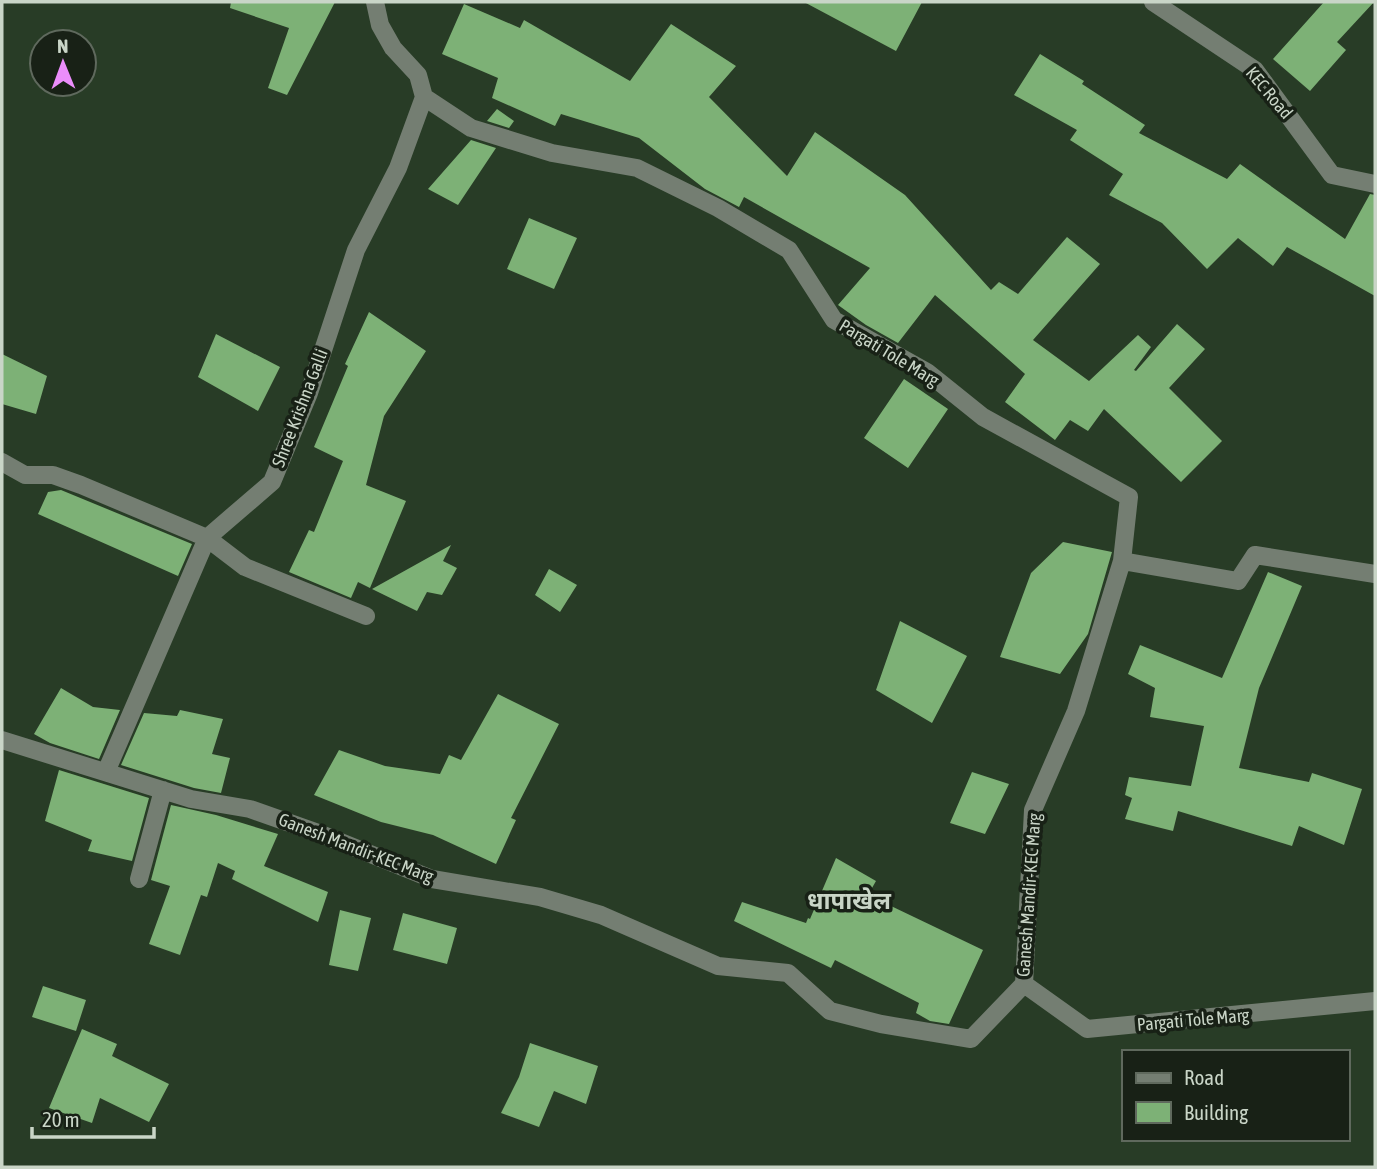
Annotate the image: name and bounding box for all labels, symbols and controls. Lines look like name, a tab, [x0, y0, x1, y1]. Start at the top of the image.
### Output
north arrow	[28, 28, 98, 98]
text: N	[57, 35, 69, 57]
street label: KEC Road	[1242, 62, 1297, 123]
street label: Pargati Tole Marg	[836, 315, 943, 391]
street label: Shree Krishna Galli	[267, 346, 332, 470]
street label: Ganesh Mandir-KEC Marg	[276, 808, 437, 887]
street label: Ganesh Mandir-KEC Marg	[1012, 812, 1045, 977]
district label: धापाखेल	[807, 887, 892, 914]
street label: Pargati Tole Marg	[1136, 1004, 1250, 1035]
legend	[1122, 1050, 1349, 1141]
text: Road	[1184, 1065, 1224, 1089]
scale bar	[32, 1096, 154, 1140]
text: Building	[1184, 1100, 1248, 1124]
text: 20 m	[42, 1107, 80, 1131]

